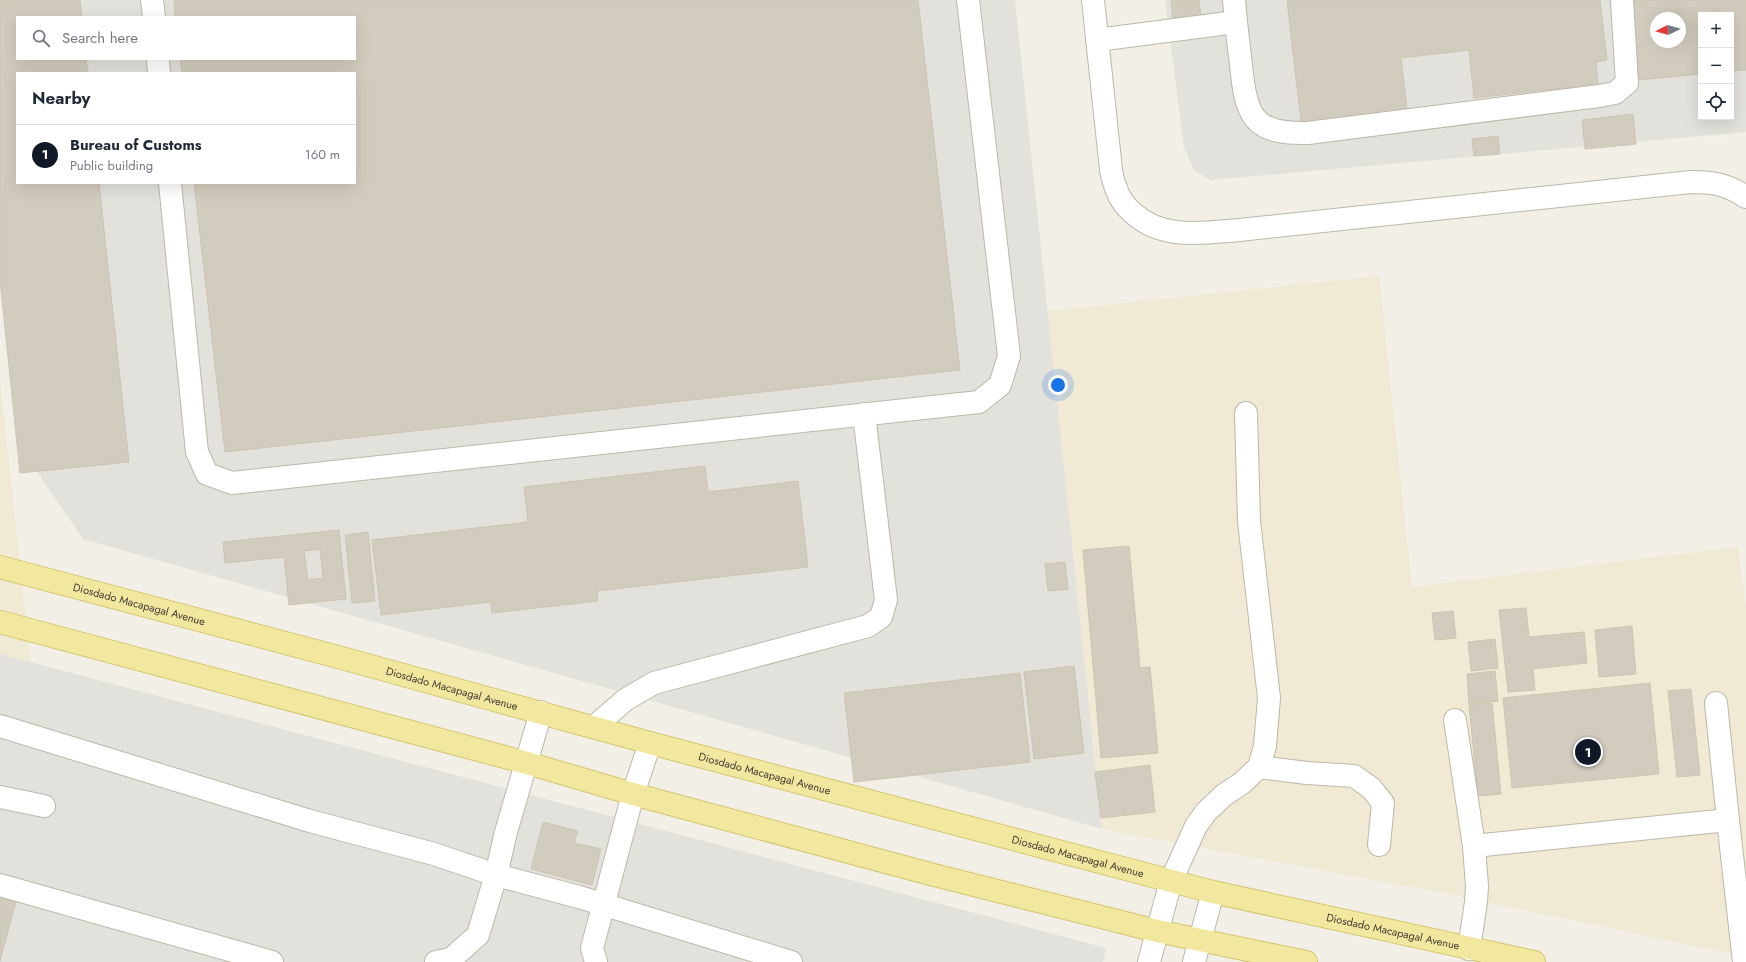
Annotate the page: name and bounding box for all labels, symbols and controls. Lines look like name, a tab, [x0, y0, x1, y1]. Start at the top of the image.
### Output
north arrow	[1650, 12, 1686, 48]
map controls	[1698, 12, 1734, 120]
button: +	[1698, 12, 1734, 48]
search box	[16, 16, 356, 60]
icon: search	[30, 27, 52, 49]
text: Search here	[62, 27, 138, 49]
button: −	[1698, 48, 1734, 84]
button: locate	[1698, 84, 1734, 120]
text: Nearby	[32, 86, 90, 110]
text: Bureau of Customs	[70, 134, 202, 156]
text: 1	[42, 145, 48, 164]
text: 160 m	[305, 145, 340, 164]
text: Public building	[70, 156, 153, 175]
your location	[1048, 375, 1068, 395]
street label: Diosdado Macapagal Avenue	[71, 579, 207, 629]
street label: Diosdado Macapagal Avenue	[384, 663, 520, 714]
pin: 1	[1575, 737, 1601, 767]
street label: Diosdado Macapagal Avenue	[697, 748, 833, 799]
street label: Diosdado Macapagal Avenue	[1010, 831, 1146, 881]
street label: Diosdado Macapagal Avenue	[1325, 909, 1461, 954]

